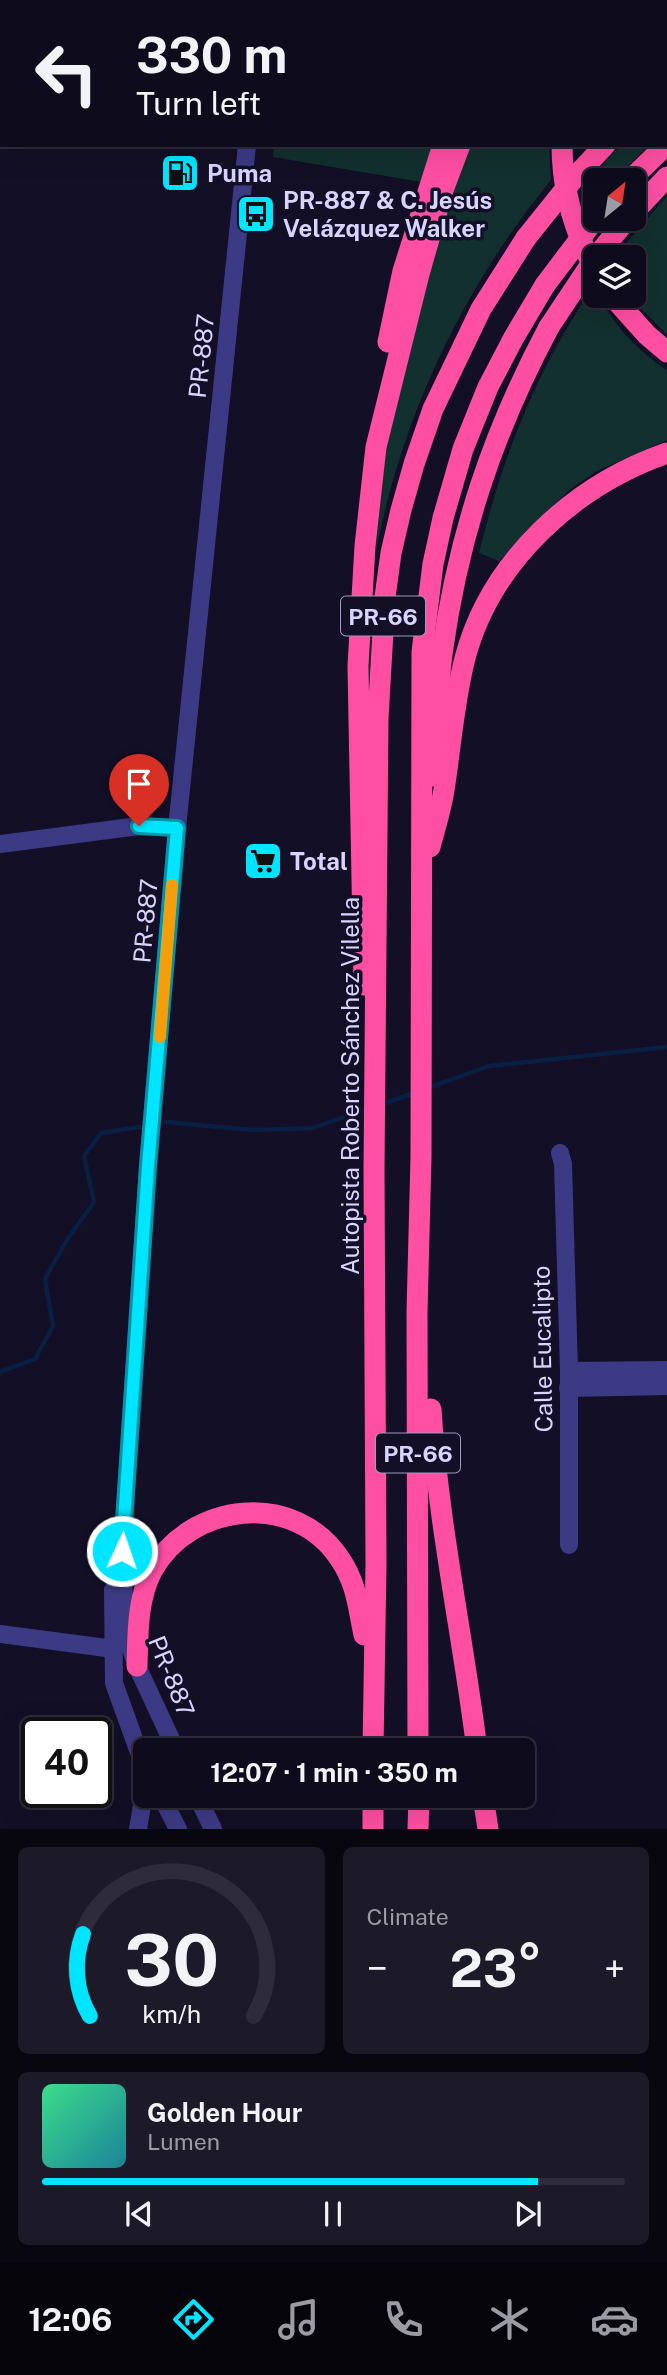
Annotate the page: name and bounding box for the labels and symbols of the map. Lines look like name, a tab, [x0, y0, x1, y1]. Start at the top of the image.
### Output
fuel station icon: Puma	[159, 152, 201, 194]
place label: Puma	[207, 159, 272, 187]
north arrow	[583, 168, 646, 231]
place label: PR-887 & C. Jesús Velázquez Walker	[283, 186, 492, 242]
bus stop icon: PR-887 & C. Jesús Velázquez Walker	[235, 193, 277, 235]
street label: PR-887	[183, 313, 219, 399]
road number: PR-66	[341, 596, 425, 636]
pin	[109, 754, 169, 826]
supermarket icon: Total	[242, 840, 284, 882]
place label: Total	[290, 847, 348, 875]
street label: PR-887	[127, 878, 163, 964]
street label: Autopista Roberto Sánchez Vilella	[336, 897, 364, 1275]
street label: Calle Eucalipto	[527, 1265, 557, 1433]
road number: PR-66	[376, 1434, 460, 1472]
position arrow	[85, 1514, 159, 1588]
street label: PR-887	[143, 1632, 201, 1720]
speed limit sign: 40	[21, 1717, 112, 1808]

